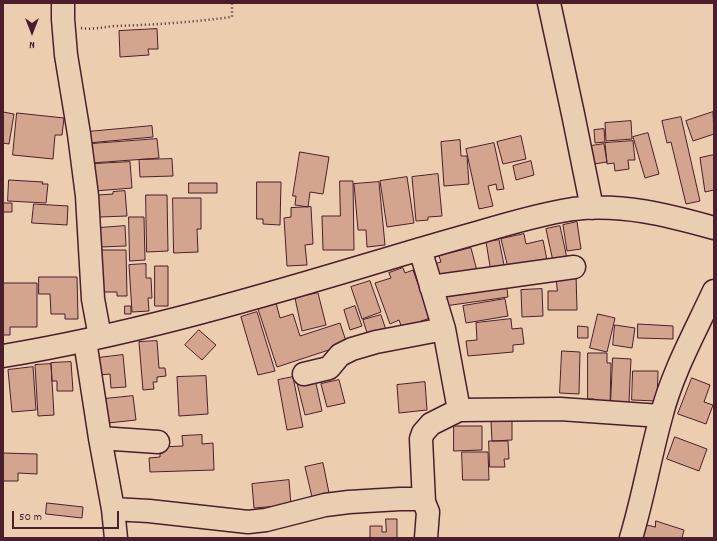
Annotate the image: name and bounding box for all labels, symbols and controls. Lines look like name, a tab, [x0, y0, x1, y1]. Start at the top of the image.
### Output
north arrow	[12, 12, 52, 52]
text: N	[29, 36, 35, 52]
scale bar	[14, 503, 121, 529]
text: 50 m	[19, 509, 42, 526]

